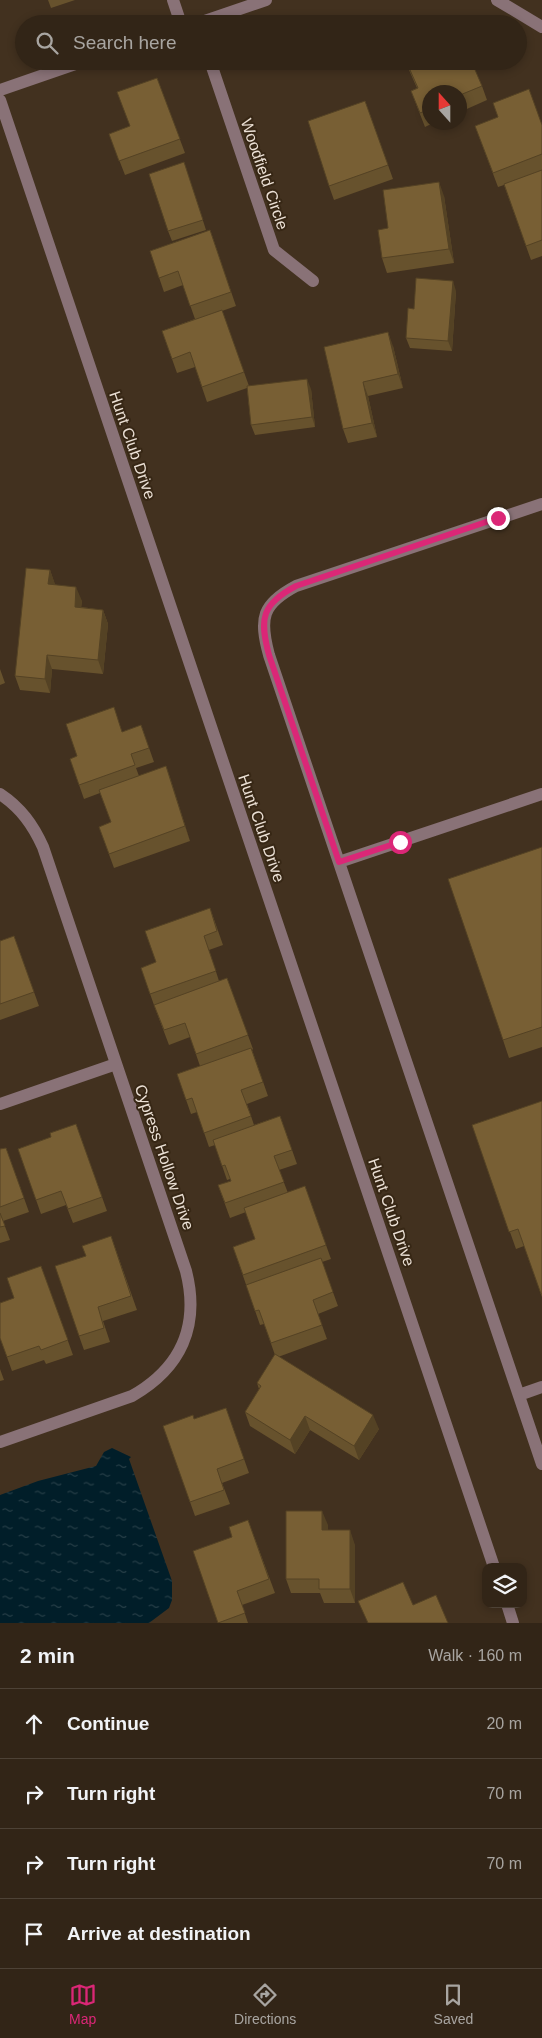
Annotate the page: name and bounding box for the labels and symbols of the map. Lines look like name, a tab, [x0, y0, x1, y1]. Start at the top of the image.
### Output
north arrow	[422, 85, 467, 130]
street label: Woodfield Circle	[238, 116, 292, 232]
street label: Hunt Club Drive	[106, 389, 159, 501]
route end	[487, 507, 510, 530]
street label: Hunt Club Drive	[235, 772, 288, 884]
route start	[389, 831, 412, 854]
street label: Cypress Hollow Drive	[132, 1082, 197, 1232]
street label: Hunt Club Drive	[365, 1156, 418, 1268]

